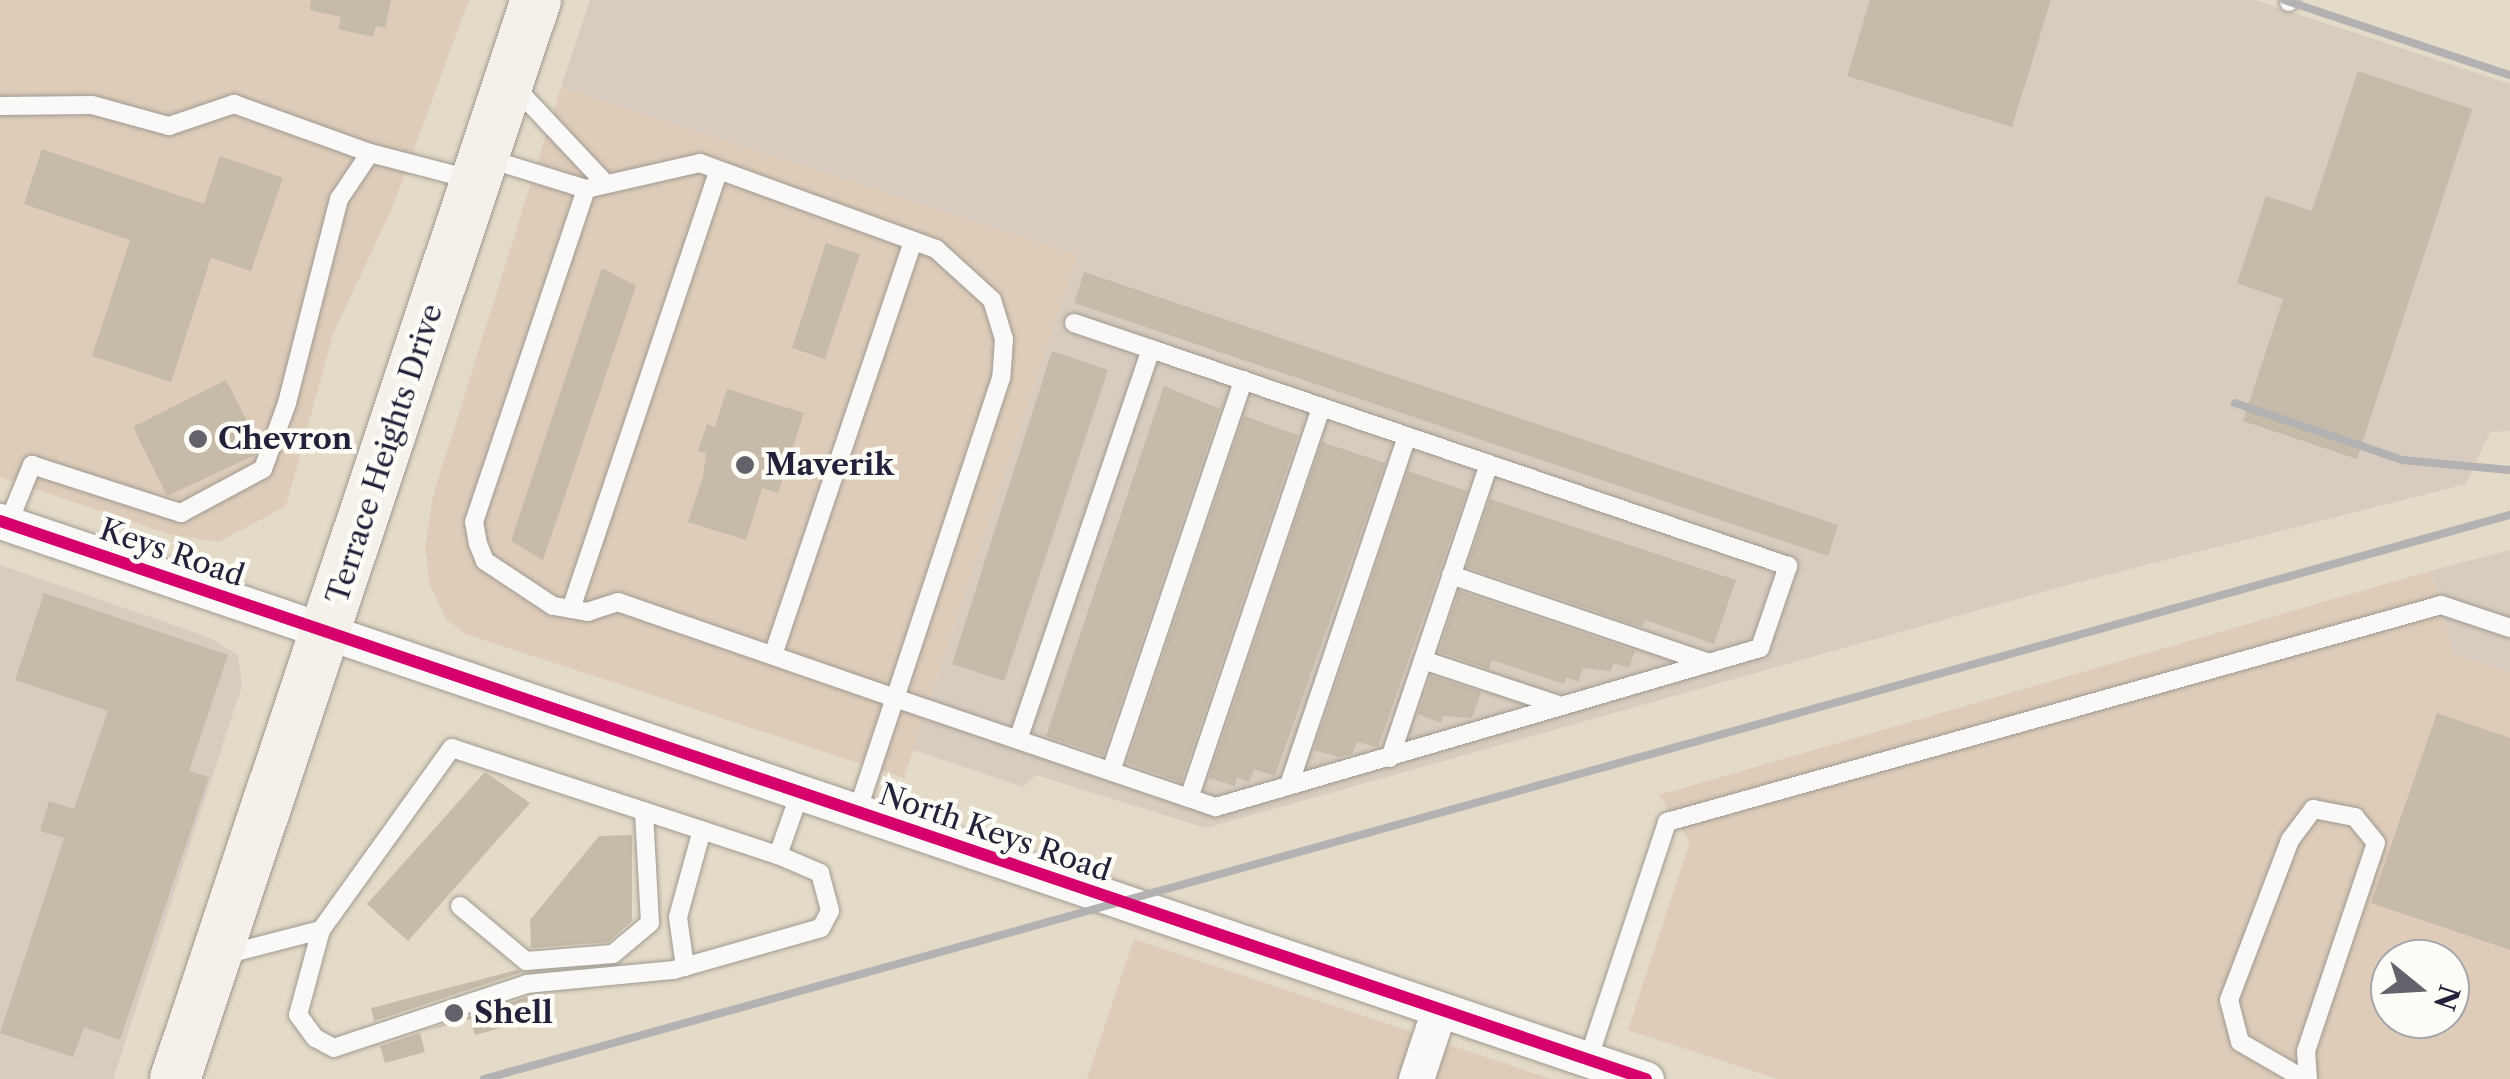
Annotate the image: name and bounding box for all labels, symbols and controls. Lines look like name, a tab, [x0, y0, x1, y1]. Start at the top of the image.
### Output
street label: Terrace Heights Drive	[320, 300, 450, 608]
place label: Chevron	[218, 421, 352, 457]
marker: Chevron	[187, 428, 209, 450]
place label: Maverik	[765, 447, 894, 483]
marker: Maverik	[734, 454, 756, 476]
street label: Keys Road	[95, 512, 249, 594]
street label: North Keys Road	[874, 776, 1116, 890]
north arrow	[2370, 939, 2470, 1039]
text: N	[2427, 981, 2467, 1014]
place label: Shell	[474, 995, 553, 1031]
marker: Shell	[443, 1002, 465, 1024]

